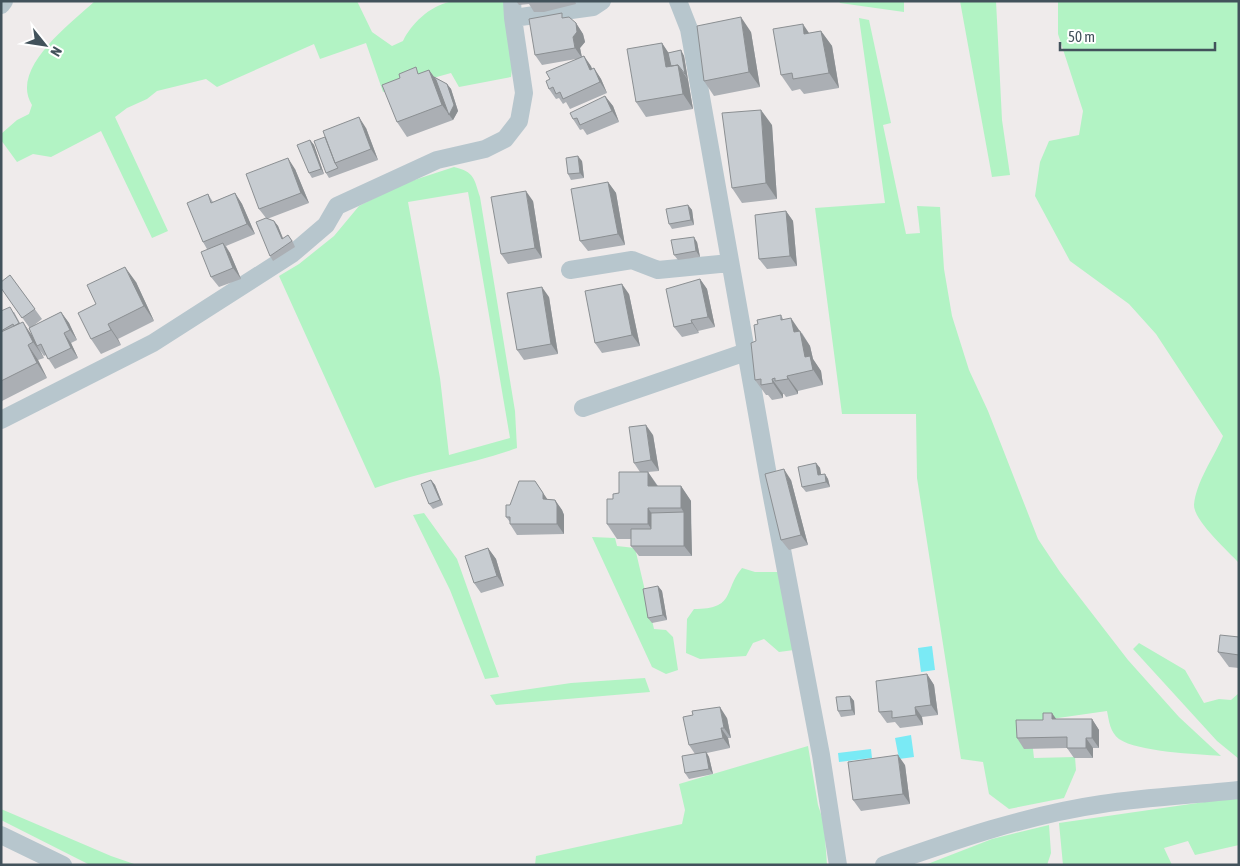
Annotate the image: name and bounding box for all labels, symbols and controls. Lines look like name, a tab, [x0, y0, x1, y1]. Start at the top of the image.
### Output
north arrow	[20, 20, 70, 70]
scale bar	[1060, 20, 1215, 52]
text: 50 m	[1068, 28, 1095, 45]
text: N	[47, 44, 65, 59]

